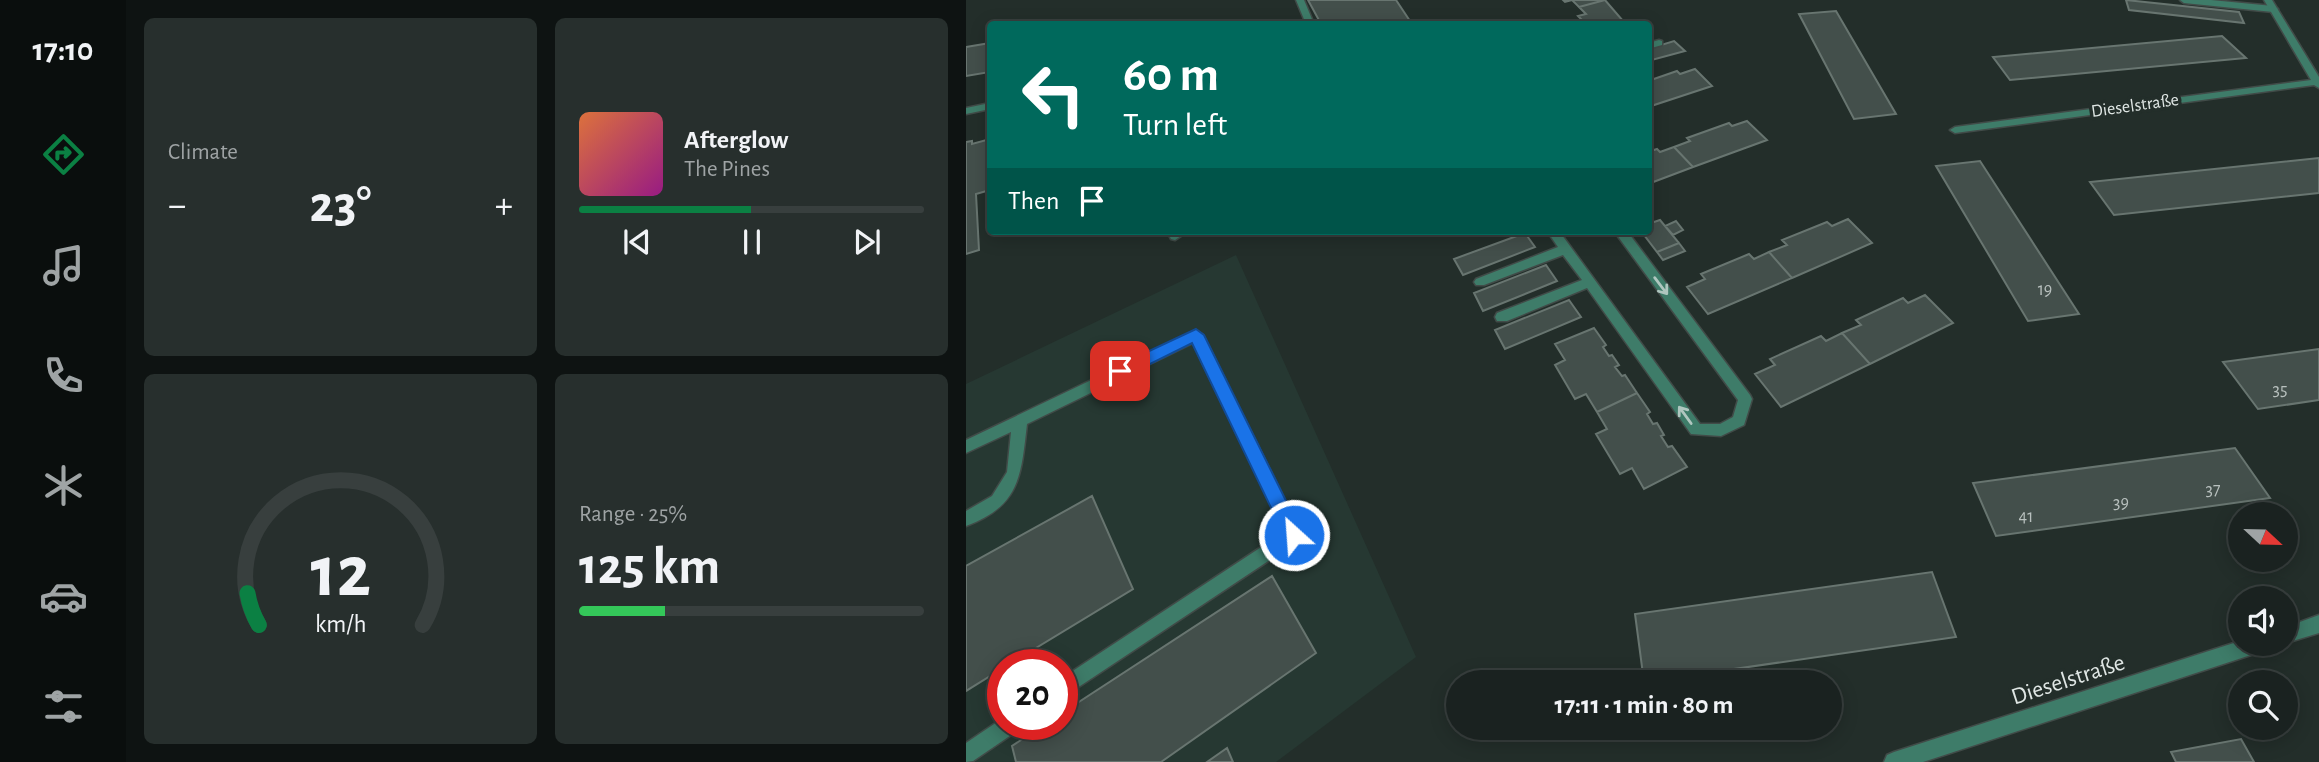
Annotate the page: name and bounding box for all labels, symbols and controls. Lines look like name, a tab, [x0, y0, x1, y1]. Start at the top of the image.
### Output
text: 17:10	[33, 34, 93, 66]
icon: left	[1008, 49, 1099, 140]
text: 60 m	[1123, 51, 1219, 100]
street label: Dieselstraße	[2090, 91, 2180, 121]
text: Turn left	[1123, 109, 1227, 141]
text: Afterglow	[684, 127, 788, 153]
icon: directions	[39, 130, 88, 179]
text: Climate	[168, 141, 238, 164]
text: The Pines	[684, 158, 770, 181]
text: 23°	[309, 179, 372, 231]
icon: arrive	[1073, 182, 1111, 220]
text: −	[168, 187, 186, 225]
text: +	[495, 187, 513, 225]
text: Then	[1008, 188, 1059, 214]
icon: previous	[618, 223, 656, 261]
icon: pause	[733, 223, 771, 261]
icon: next	[848, 223, 886, 261]
icon: music	[39, 241, 88, 290]
one-way arrow	[1654, 276, 1668, 295]
house number: 19	[2038, 281, 2052, 299]
pin	[1090, 341, 1150, 401]
icon: phone	[39, 351, 88, 400]
icon: arrive	[1101, 352, 1139, 390]
house number: 35	[2273, 381, 2287, 399]
one-way arrow	[1678, 406, 1692, 425]
icon: climate	[39, 461, 88, 510]
house number: 37	[2206, 481, 2220, 499]
house number: 39	[2113, 494, 2129, 512]
position arrow	[1257, 498, 1331, 572]
north arrow	[2228, 502, 2298, 572]
map controls	[2228, 502, 2298, 740]
text: Range · 25%	[579, 503, 687, 526]
house number: 41	[2019, 508, 2033, 526]
text: 12	[310, 537, 371, 610]
text: 125 km	[579, 541, 720, 593]
icon: car	[39, 572, 88, 621]
button: sound	[2228, 586, 2298, 656]
text: km/h	[315, 612, 366, 637]
speed limit sign: 20	[987, 649, 1078, 740]
street label: Dieselstraße	[2008, 650, 2128, 710]
button: search	[2228, 670, 2298, 740]
icon: filters	[39, 682, 88, 731]
text: 17:11 · 1 min · 80 m	[1555, 692, 1733, 718]

